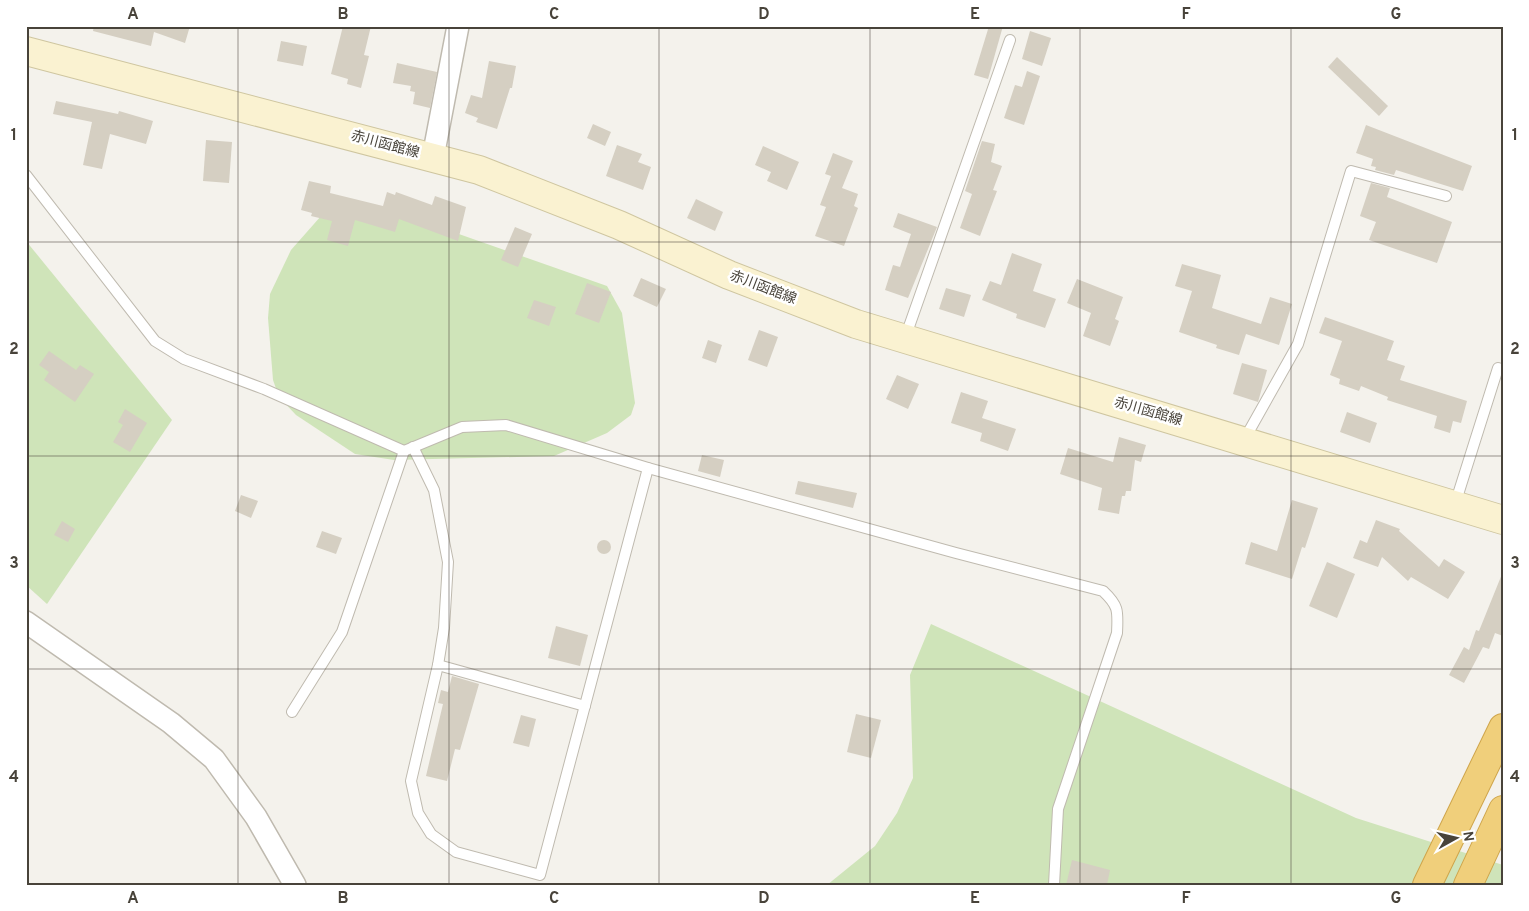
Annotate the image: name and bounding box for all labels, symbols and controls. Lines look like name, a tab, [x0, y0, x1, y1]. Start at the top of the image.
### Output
text: A	[127, 5, 139, 25]
text: B	[337, 5, 349, 25]
text: C	[549, 5, 559, 25]
text: D	[758, 5, 770, 25]
text: E	[970, 5, 980, 25]
text: F	[1181, 5, 1191, 25]
text: G	[1391, 5, 1401, 25]
text: 1	[11, 126, 17, 146]
text: 1	[1512, 126, 1518, 146]
street label: 赤川函館線	[349, 128, 421, 162]
street label: 赤川函館線	[727, 268, 799, 308]
text: 2	[9, 340, 19, 360]
text: 2	[1510, 340, 1520, 360]
street label: 赤川函館線	[1112, 394, 1184, 430]
text: 3	[9, 554, 19, 574]
text: 3	[1510, 554, 1520, 574]
text: 4	[9, 768, 19, 788]
text: 4	[1510, 768, 1520, 788]
north arrow	[1432, 814, 1482, 864]
text: N	[1458, 830, 1477, 843]
text: A	[127, 889, 139, 909]
text: B	[337, 889, 349, 909]
text: C	[549, 889, 559, 909]
text: D	[758, 889, 770, 909]
text: E	[970, 889, 980, 909]
text: F	[1181, 889, 1191, 909]
text: G	[1391, 889, 1401, 909]

